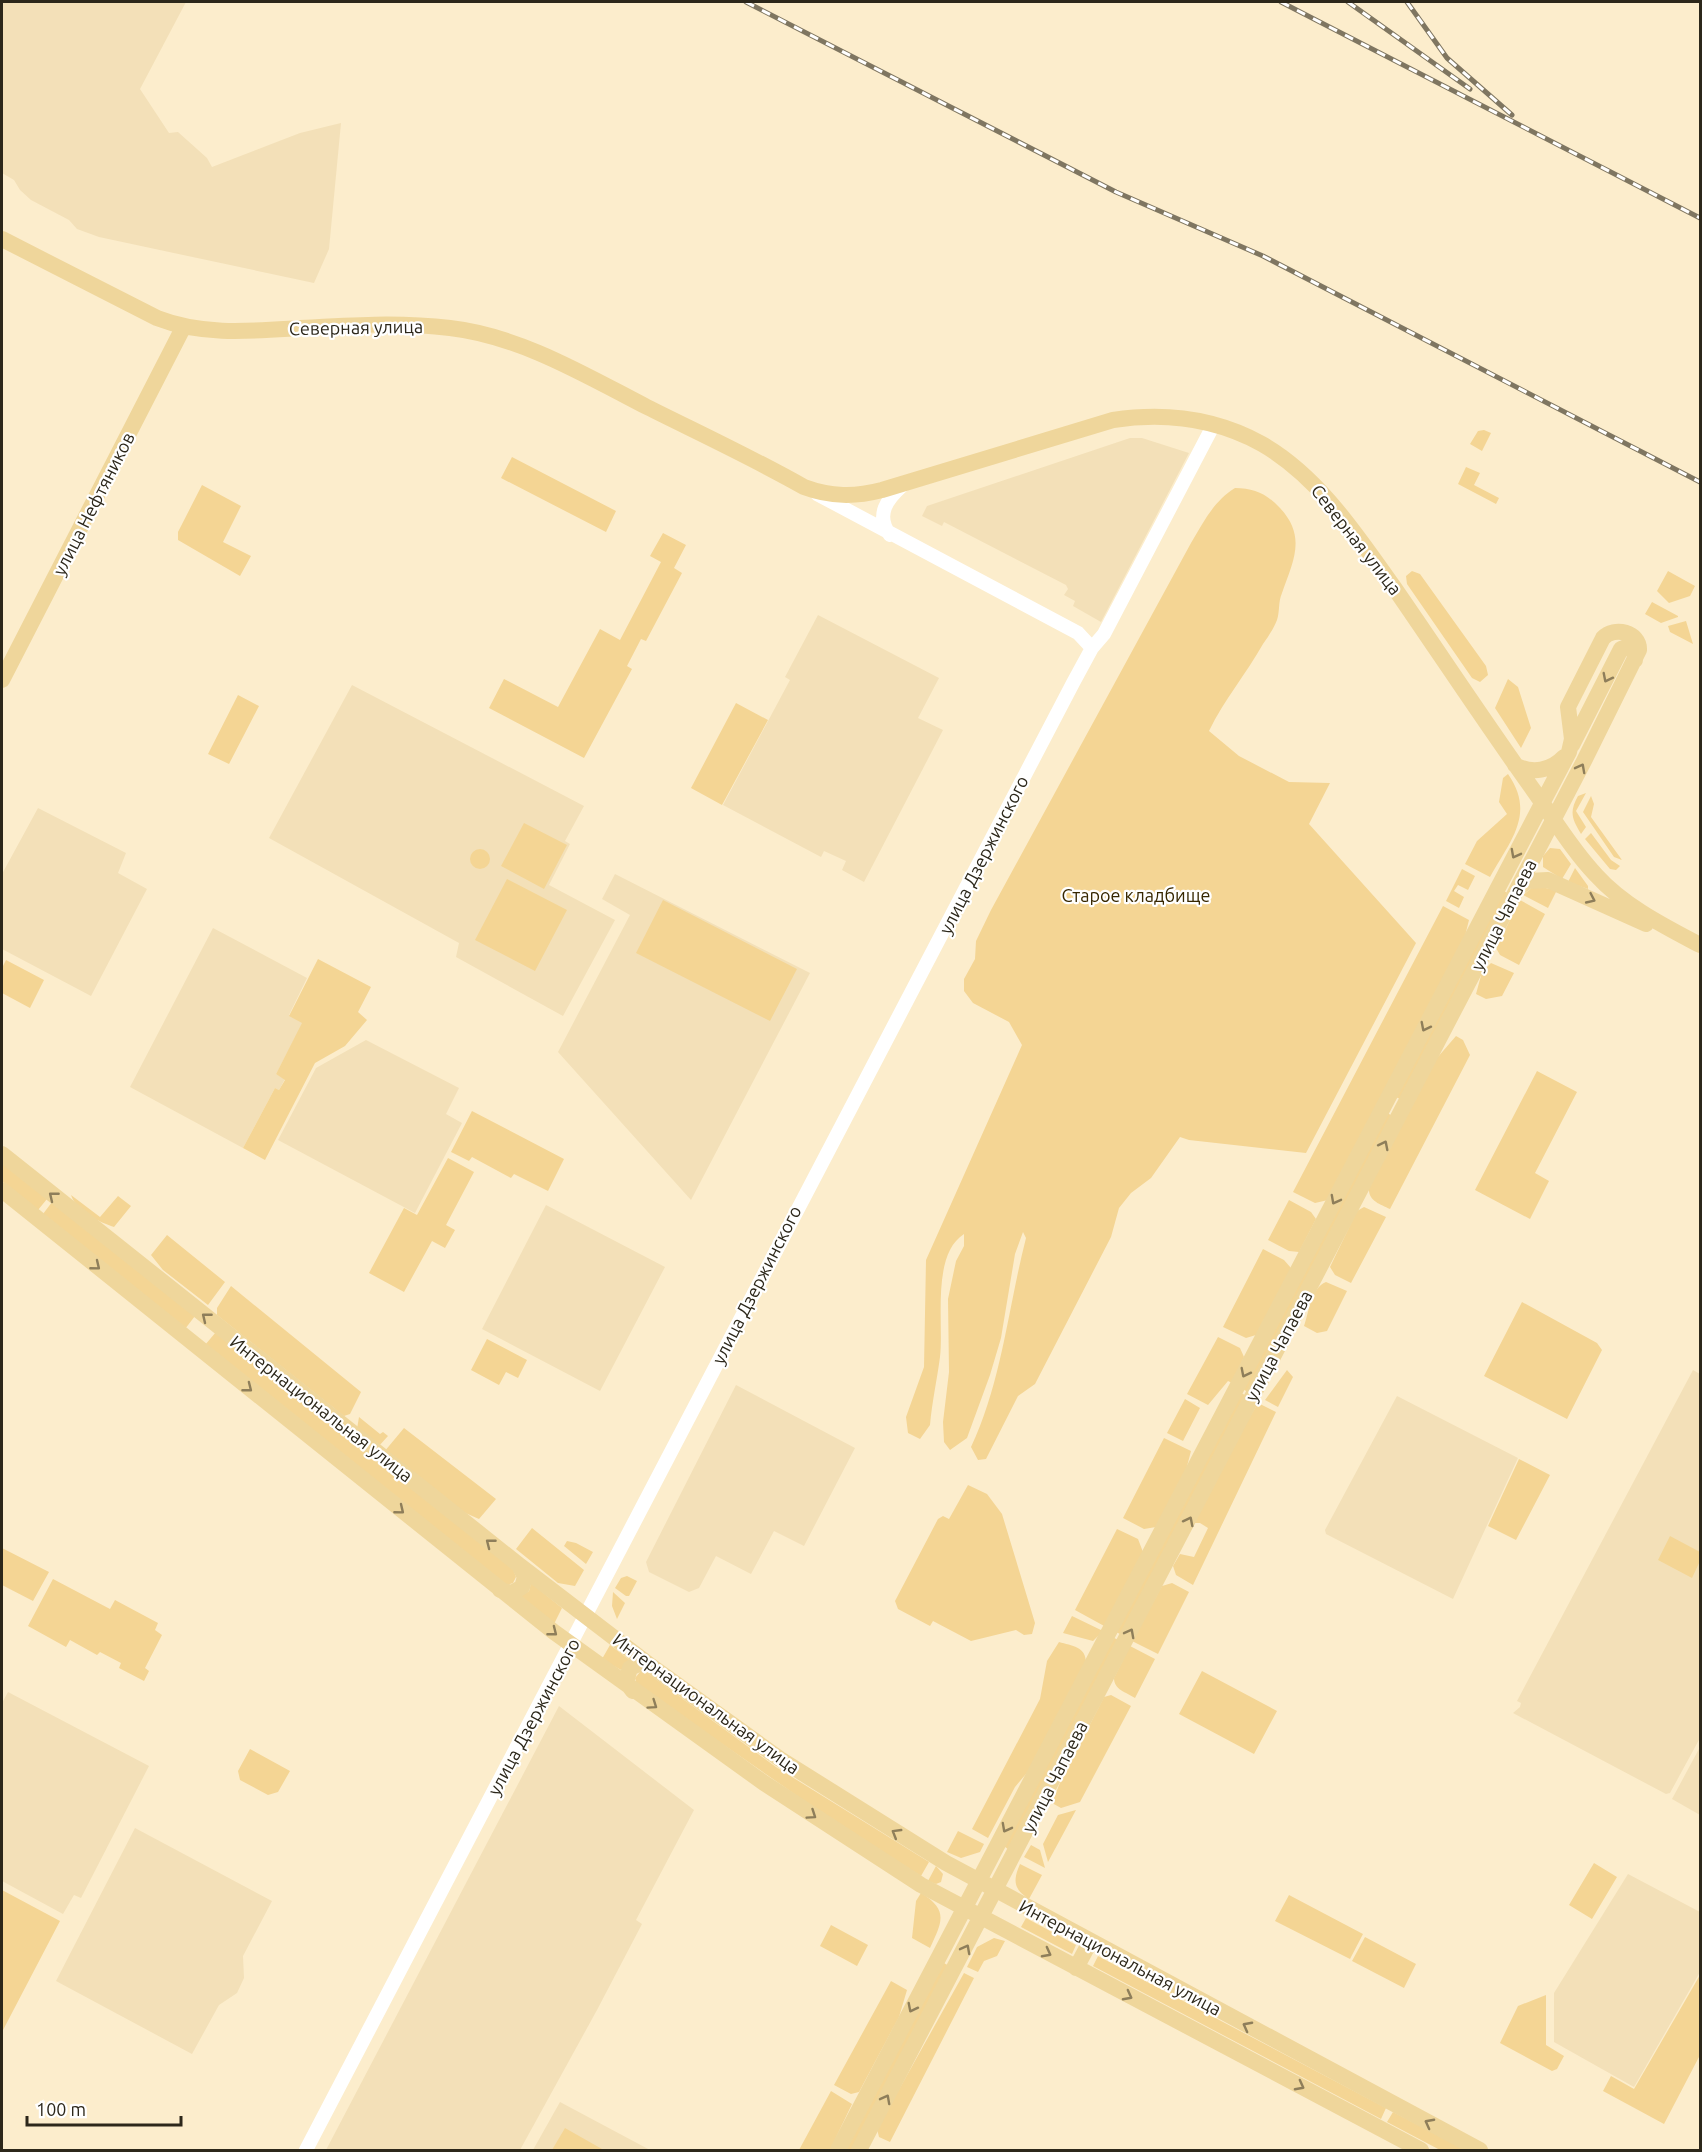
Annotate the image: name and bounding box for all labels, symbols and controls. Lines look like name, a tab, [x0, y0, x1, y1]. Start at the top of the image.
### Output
street label: Северная улица	[289, 316, 423, 338]
street label: улица Нефтяников	[48, 429, 138, 578]
street label: Северная улица	[1308, 480, 1406, 598]
one-way arrow	[1602, 671, 1614, 682]
one-way arrow	[1574, 763, 1585, 774]
street label: улица Дзержинского	[934, 772, 1032, 937]
one-way arrow	[1511, 848, 1522, 859]
street label: улица Чапаева	[1466, 855, 1540, 974]
park label: Старое кладбище	[1062, 885, 1210, 905]
one-way arrow	[1584, 891, 1595, 903]
one-way arrow	[1421, 1021, 1432, 1032]
one-way arrow	[1377, 1140, 1389, 1151]
one-way arrow	[49, 1192, 60, 1203]
one-way arrow	[1331, 1194, 1342, 1205]
street label: улица Дзержинского	[707, 1202, 805, 1367]
one-way arrow	[89, 1259, 100, 1270]
street label: улица Чапаева	[1241, 1287, 1316, 1404]
one-way arrow	[202, 1314, 213, 1325]
street label: Интернациональная улица	[227, 1331, 417, 1486]
one-way arrow	[1241, 1367, 1252, 1378]
one-way arrow	[241, 1381, 252, 1392]
one-way arrow	[394, 1503, 405, 1514]
one-way arrow	[1182, 1517, 1193, 1527]
one-way arrow	[486, 1539, 497, 1550]
one-way arrow	[546, 1624, 557, 1635]
street label: Интернациональная улица	[609, 1629, 804, 1778]
one-way arrow	[1123, 1629, 1134, 1640]
street label: улица Дзержинского	[483, 1635, 583, 1798]
one-way arrow	[646, 1698, 657, 1709]
street label: улица Чапаева	[1017, 1717, 1091, 1836]
one-way arrow	[806, 1808, 817, 1819]
one-way arrow	[1002, 1821, 1013, 1832]
one-way arrow	[892, 1829, 902, 1841]
street label: Интернациональная улица	[1016, 1895, 1225, 2019]
one-way arrow	[958, 1944, 970, 1955]
one-way arrow	[1041, 1946, 1052, 1957]
one-way arrow	[1121, 1989, 1132, 2000]
one-way arrow	[908, 2002, 919, 2012]
one-way arrow	[1243, 2022, 1254, 2034]
one-way arrow	[1294, 2079, 1305, 2091]
scale bar	[27, 2089, 182, 2127]
one-way arrow	[879, 2095, 890, 2105]
text: 100 m	[36, 2099, 86, 2119]
one-way arrow	[1424, 2119, 1435, 2130]

